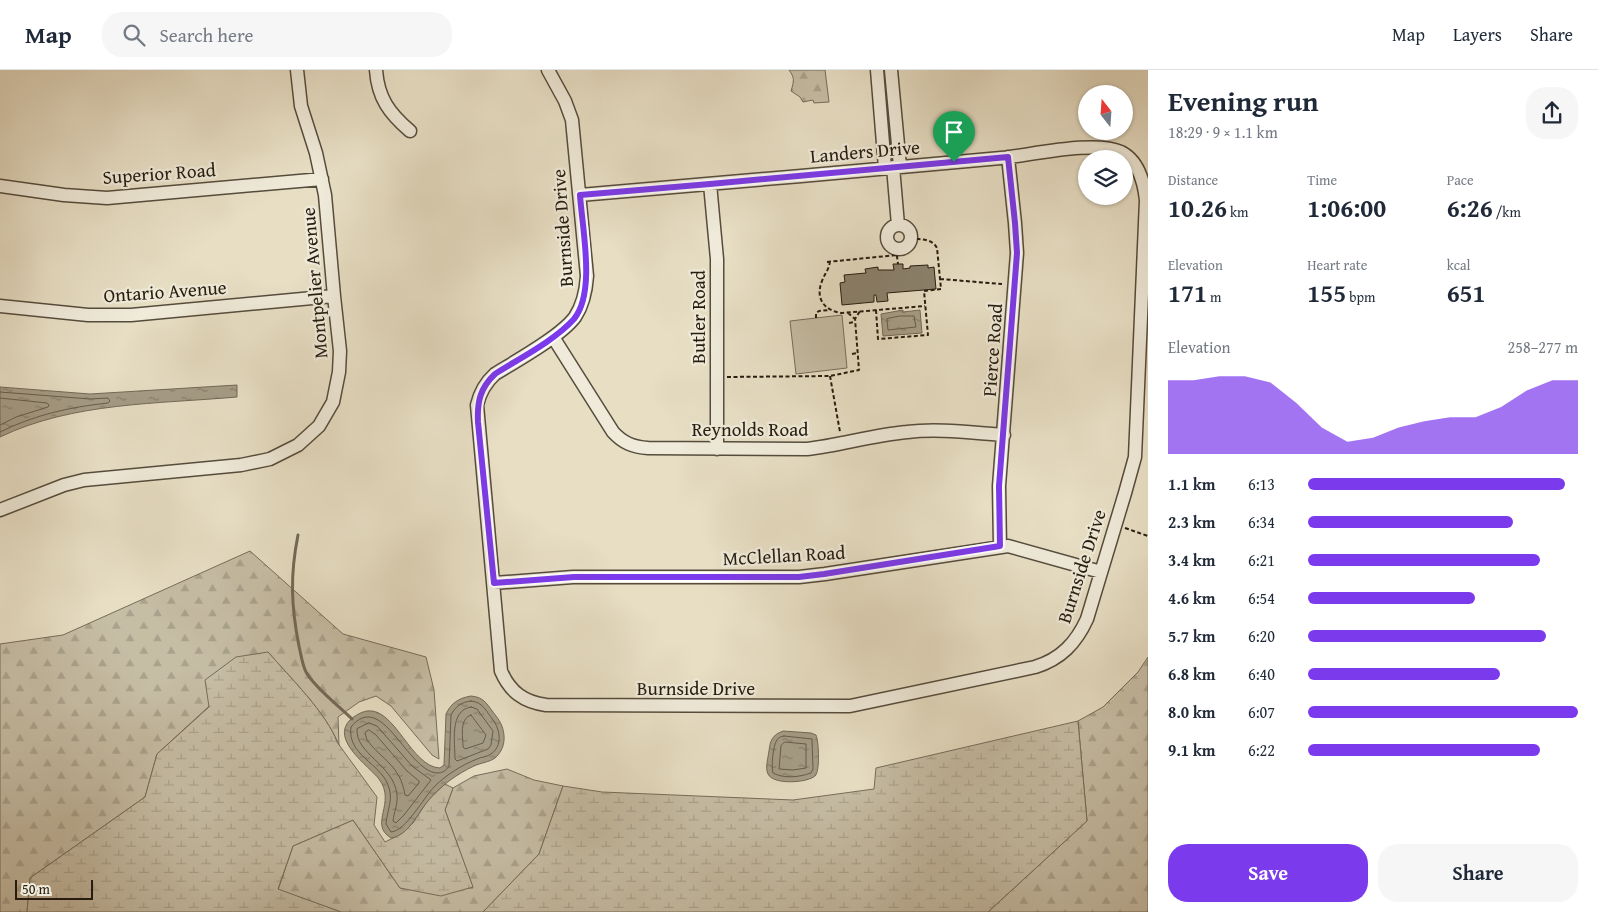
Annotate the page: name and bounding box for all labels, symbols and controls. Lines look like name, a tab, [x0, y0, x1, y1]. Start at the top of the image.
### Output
search box	[102, 12, 452, 57]
text: Map	[25, 17, 72, 52]
icon: search	[120, 21, 148, 49]
text: Search here	[160, 21, 253, 49]
text: Map	[1392, 21, 1425, 48]
text: Layers	[1453, 21, 1502, 48]
text: Share	[1530, 21, 1573, 48]
text: Evening run	[1168, 80, 1319, 121]
north arrow	[1078, 85, 1132, 140]
map controls	[1078, 85, 1133, 205]
button: share	[1526, 87, 1578, 139]
pin	[933, 111, 975, 162]
icon: arrive	[940, 118, 968, 146]
text: 18:29 · 9 × 1.1 km	[1168, 120, 1278, 144]
street label: Landers Drive	[809, 132, 921, 170]
button: layers	[1078, 150, 1133, 205]
street label: Superior Road	[101, 155, 217, 191]
street label: Burnside Drive	[544, 168, 580, 288]
text: Distance	[1168, 170, 1218, 190]
text: Time	[1307, 170, 1337, 190]
text: Pace	[1447, 170, 1474, 190]
text: 10.26	[1168, 190, 1227, 226]
text: 1:06:00	[1307, 190, 1386, 226]
text: 6:26	[1447, 190, 1493, 226]
text: km	[1227, 202, 1249, 222]
text: /km	[1493, 202, 1521, 222]
street label: Montpelier Avenue	[293, 206, 335, 360]
text: Elevation	[1168, 255, 1223, 275]
text: Heart rate	[1307, 255, 1367, 275]
text: kcal	[1447, 255, 1471, 275]
street label: Butler Road	[684, 269, 712, 364]
street label: Ontario Avenue	[103, 273, 228, 309]
text: 171	[1168, 275, 1207, 311]
text: 155	[1307, 275, 1346, 311]
text: 651	[1447, 275, 1486, 311]
text: m	[1207, 287, 1221, 307]
text: bpm	[1346, 287, 1376, 307]
street label: Pierce Road	[975, 302, 1009, 398]
text: Elevation	[1168, 335, 1231, 359]
text: 258–277 m	[1508, 335, 1578, 359]
street label: Reynolds Road	[692, 415, 809, 443]
text: 1.1 km	[1168, 472, 1215, 496]
text: 6:13	[1248, 472, 1275, 496]
street label: Burnside Drive	[1049, 505, 1113, 627]
text: 2.3 km	[1168, 510, 1215, 534]
text: 6:34	[1248, 510, 1275, 534]
street label: McClellan Road	[722, 538, 847, 572]
text: 3.4 km	[1168, 548, 1215, 572]
text: 6:21	[1248, 548, 1275, 572]
text: 4.6 km	[1168, 586, 1215, 610]
text: 6:54	[1248, 586, 1275, 610]
text: 5.7 km	[1168, 624, 1215, 648]
text: 6:20	[1248, 624, 1275, 648]
text: 6.8 km	[1168, 662, 1215, 686]
text: 6:40	[1248, 662, 1275, 686]
street label: Burnside Drive	[637, 674, 755, 702]
text: 8.0 km	[1168, 700, 1215, 724]
text: 6:07	[1248, 700, 1275, 724]
text: 9.1 km	[1168, 738, 1215, 762]
text: 6:22	[1248, 738, 1275, 762]
button: Save	[1168, 844, 1368, 902]
button: Share	[1378, 844, 1578, 902]
scale bar	[15, 877, 92, 900]
text: 50 m	[22, 879, 50, 899]

